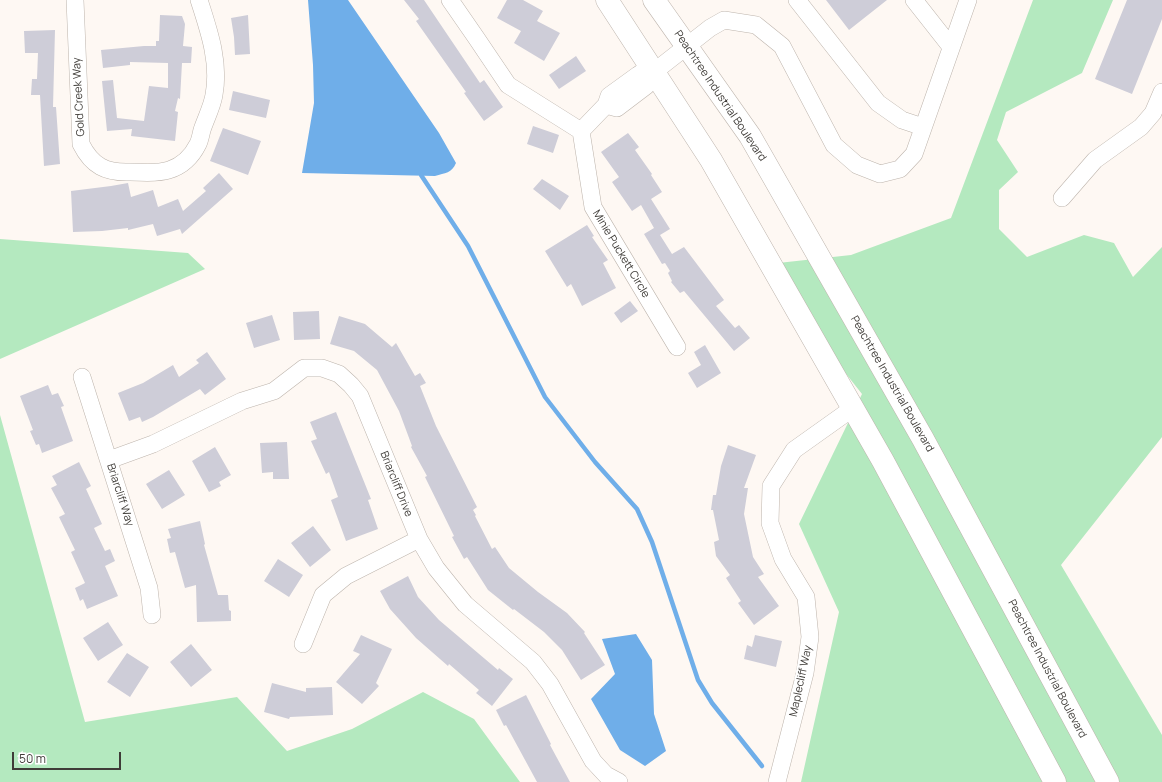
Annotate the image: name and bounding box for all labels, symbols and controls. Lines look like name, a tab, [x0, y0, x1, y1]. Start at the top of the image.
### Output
street label: Peachtree Industrial Boulevard	[671, 28, 769, 164]
street label: Gold Creek Way	[70, 57, 88, 137]
street label: Minie Puckett Circle	[590, 208, 652, 300]
street label: Peachtree Industrial Boulevard	[848, 314, 936, 454]
street label: Briarcliff Drive	[377, 449, 415, 519]
street label: Briarcliff Way	[104, 462, 136, 528]
street label: Peachtree Industrial Boulevard	[1005, 597, 1089, 741]
street label: Maplecliff Way	[787, 644, 815, 718]
scale bar	[14, 744, 123, 770]
text: 50 m	[19, 750, 46, 767]

